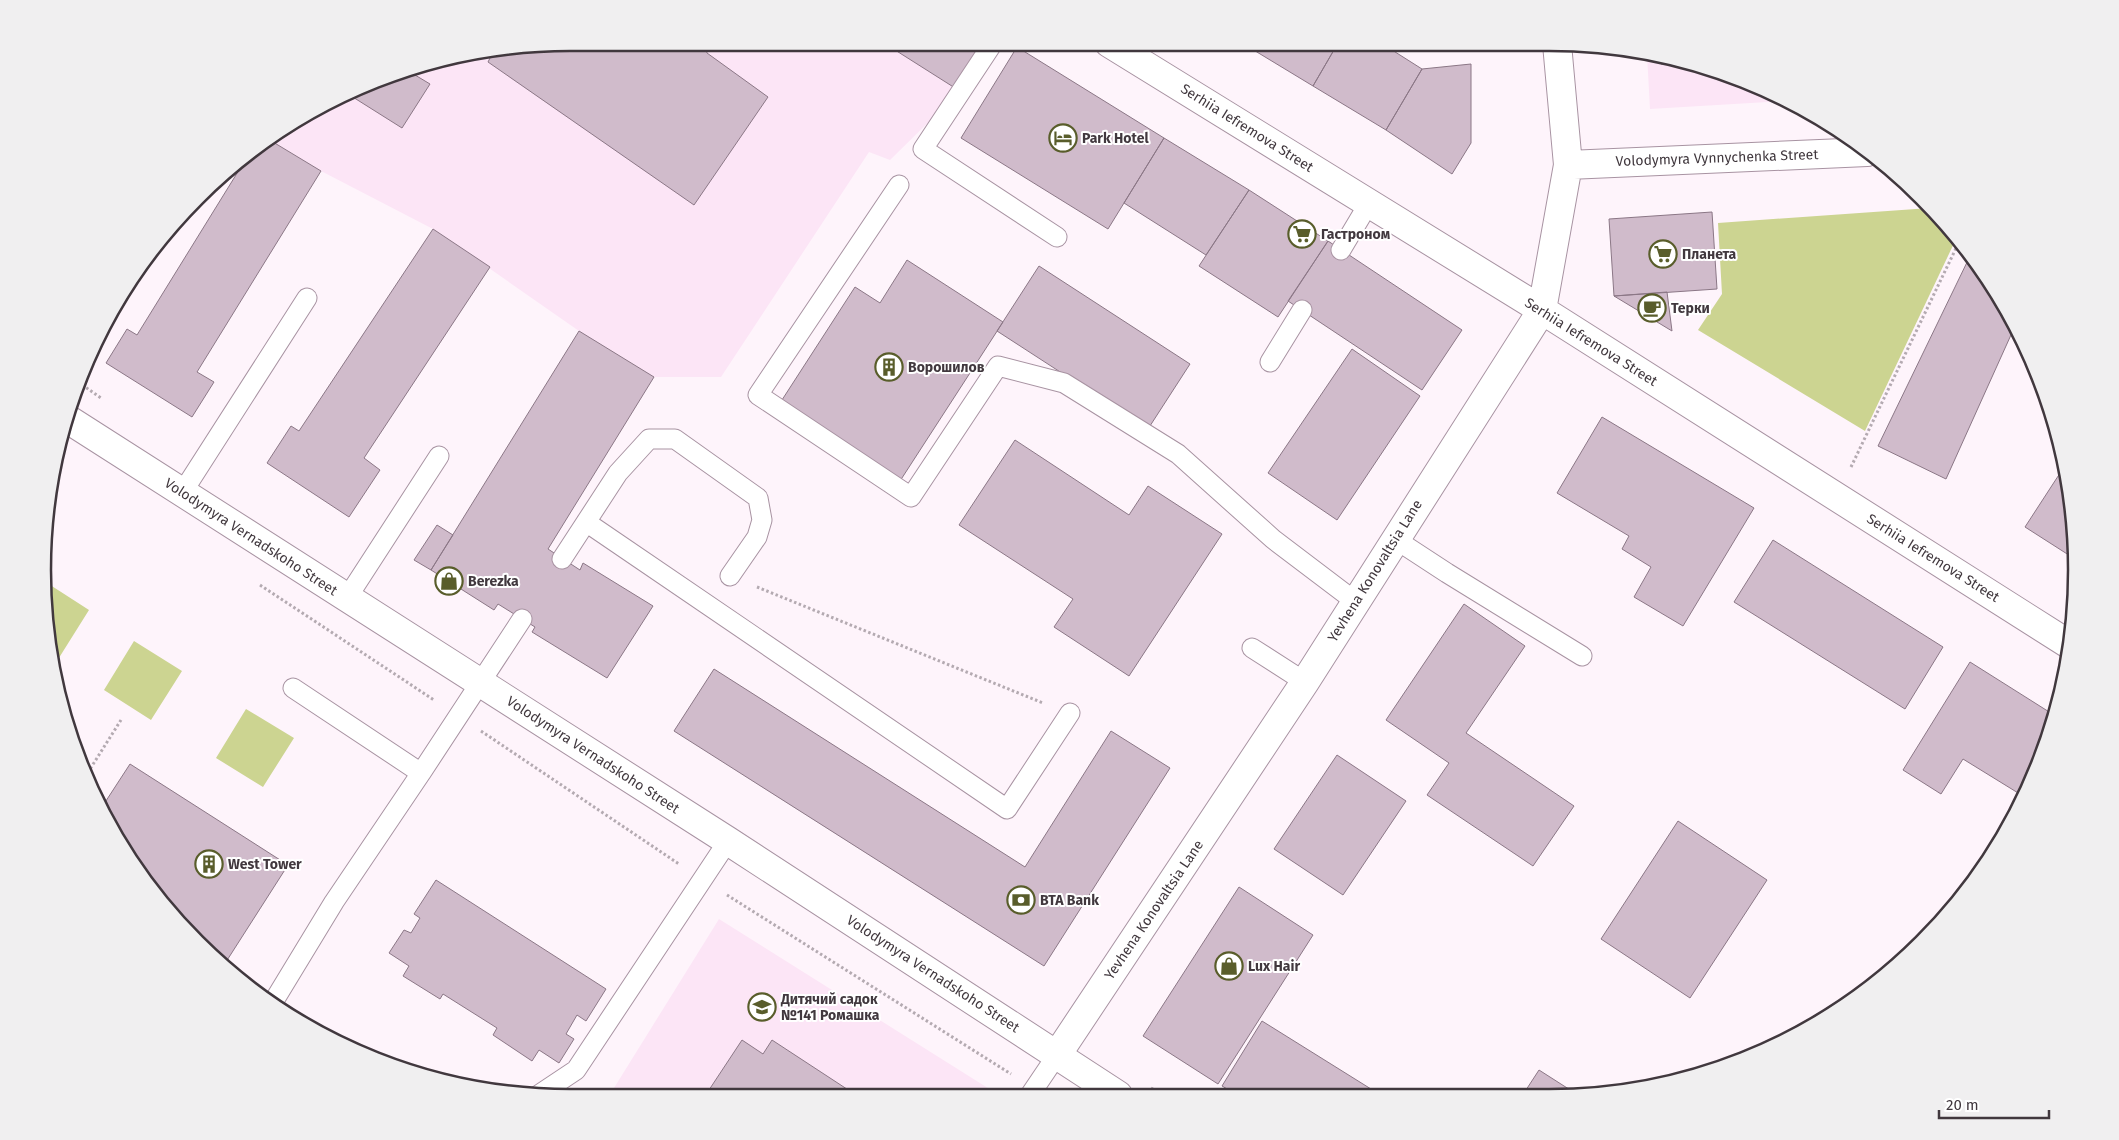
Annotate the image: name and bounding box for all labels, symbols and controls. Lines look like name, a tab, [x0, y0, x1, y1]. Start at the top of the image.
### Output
street label: Serhiia Iefremova Street	[1178, 80, 1317, 176]
hotel icon: Park Hotel	[1048, 123, 1078, 153]
place label: Park Hotel	[1082, 130, 1149, 147]
street label: Volodymyra Vynnychenka Street	[1615, 146, 1820, 170]
supermarket icon: Гастроном	[1287, 219, 1317, 249]
place label: Гастроном	[1321, 226, 1390, 243]
supermarket icon: Планета	[1648, 239, 1678, 269]
place label: Планета	[1682, 246, 1737, 263]
cafe icon: Терки	[1637, 293, 1667, 323]
street label: Serhiia Iefremova Street	[1522, 294, 1661, 390]
place label: Терки	[1671, 300, 1710, 317]
building icon: Ворошилов	[874, 352, 904, 382]
place label: Ворошилов	[908, 359, 985, 376]
street label: Volodymyra Vernadskoho Street	[161, 475, 341, 600]
street label: Yevhena Konovaltsia Lane	[1324, 497, 1426, 645]
street label: Serhiia Iefremova Street	[1864, 510, 2003, 606]
shop icon: Berezka	[434, 566, 464, 596]
place label: Berezka	[468, 573, 519, 590]
street label: Volodymyra Vernadskoho Street	[503, 693, 683, 818]
street label: Yevhena Konovaltsia Lane	[1101, 837, 1207, 983]
building icon: West Tower	[194, 849, 224, 879]
place label: West Tower	[228, 856, 302, 873]
bank icon: BTA Bank	[1006, 885, 1036, 915]
place label: BTA Bank	[1040, 892, 1099, 909]
street label: Volodymyra Vernadskoho Street	[843, 912, 1023, 1037]
shop icon: Lux Hair	[1214, 951, 1244, 981]
place label: Lux Hair	[1248, 958, 1300, 975]
place label: Дитячий садок №141 Ромашка	[780, 991, 880, 1024]
school or university icon: Дитячий садок №141 Ромашка	[747, 992, 777, 1022]
scale bar	[1939, 1088, 2049, 1120]
text: 20 m	[1946, 1096, 1979, 1114]

